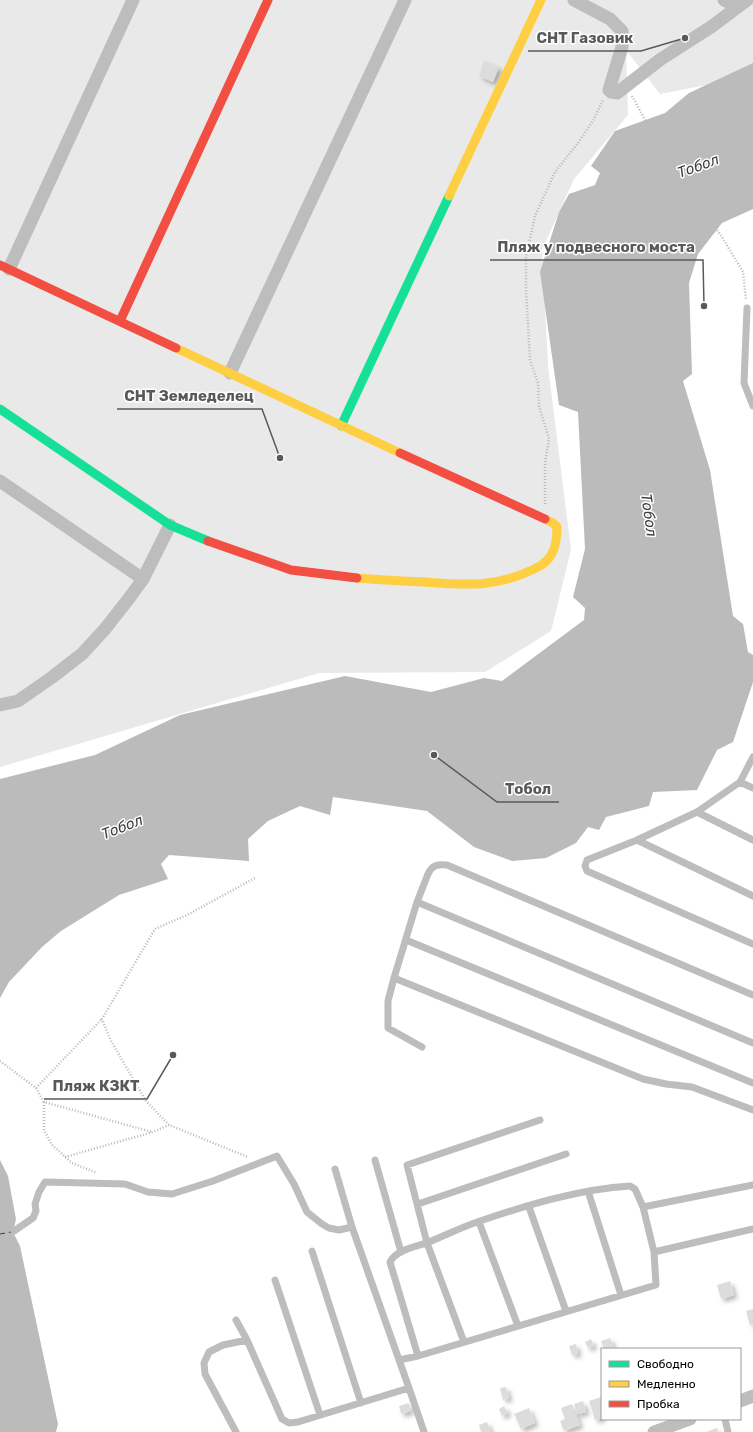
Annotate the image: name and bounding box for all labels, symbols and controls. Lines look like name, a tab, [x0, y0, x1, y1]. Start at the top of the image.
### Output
callout: СНТ Газовик	[528, 24, 641, 51]
text: СНТ Газовик	[537, 29, 633, 47]
water label: Тобол	[675, 150, 722, 182]
callout: Пляж у подвесного моста	[490, 233, 703, 260]
text: Пляж у подвесного моста	[497, 238, 695, 256]
callout: СНТ Земледелец	[117, 382, 262, 409]
text: СНТ Земледелец	[124, 387, 254, 405]
water label: Тобол	[637, 492, 661, 538]
callout: Тобол	[497, 775, 559, 802]
text: Тобол	[505, 780, 551, 798]
water label: Тобол	[99, 811, 146, 843]
callout: Пляж КЗКТ	[44, 1072, 147, 1099]
text: Пляж КЗКТ	[52, 1077, 140, 1095]
legend	[601, 1348, 741, 1420]
text: Свободно	[637, 1357, 694, 1371]
text: Медленно	[637, 1377, 696, 1391]
text: Пробка	[637, 1397, 680, 1411]

